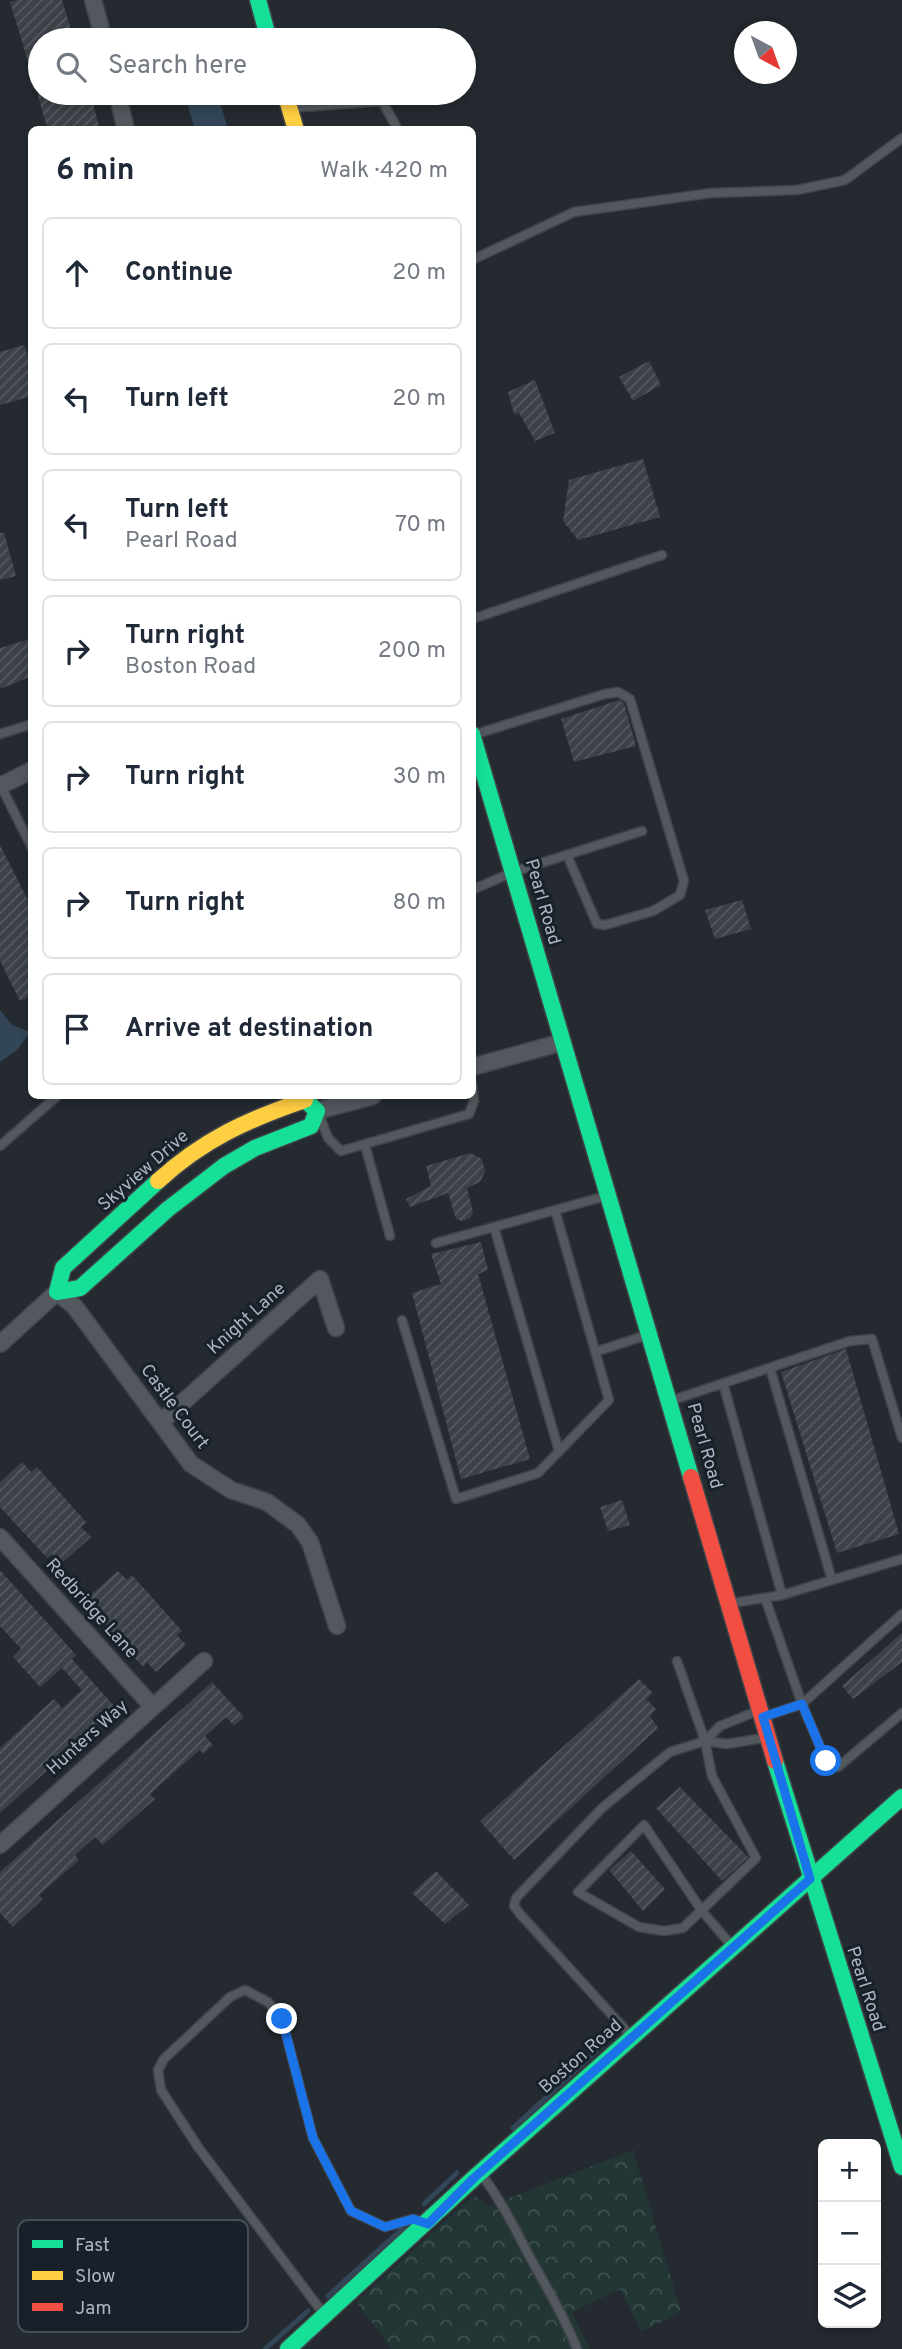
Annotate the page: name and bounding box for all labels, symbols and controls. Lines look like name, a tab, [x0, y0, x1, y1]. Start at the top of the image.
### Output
north arrow	[734, 21, 797, 84]
search box	[28, 28, 476, 105]
icon: search	[52, 48, 90, 86]
text: Search here	[108, 50, 247, 83]
text: 6 min	[56, 153, 134, 190]
text: Walk · 420 m	[320, 157, 448, 186]
icon: ahead	[58, 254, 96, 292]
text: Continue	[125, 257, 233, 290]
text: 20 m	[392, 259, 446, 288]
icon: left	[58, 380, 96, 418]
text: Turn left	[125, 383, 229, 416]
text: 20 m	[392, 385, 446, 414]
text: Turn left	[125, 494, 229, 527]
icon: left	[58, 506, 96, 544]
text: 70 m	[395, 511, 446, 540]
text: Pearl Road	[125, 527, 238, 556]
text: Turn right	[125, 620, 245, 653]
icon: right	[58, 632, 96, 670]
text: 200 m	[378, 637, 446, 666]
text: Boston Road	[125, 653, 256, 682]
icon: right	[58, 758, 96, 796]
text: Turn right	[125, 761, 245, 794]
text: 30 m	[393, 763, 446, 792]
street label: Pearl Road	[519, 856, 565, 948]
icon: right	[58, 884, 96, 922]
text: Turn right	[125, 887, 245, 920]
text: 80 m	[393, 889, 446, 918]
icon: arrive	[58, 1010, 96, 1048]
text: Arrive at destination	[125, 1013, 373, 1046]
street label: Skyview Drive	[94, 1125, 194, 1217]
street label: Knight Lane	[203, 1278, 291, 1360]
street label: Castle Court	[135, 1360, 213, 1454]
street label: Pearl Road	[681, 1400, 727, 1492]
street label: Redbridge Lane	[40, 1554, 142, 1664]
street label: Hunters Way	[42, 1695, 134, 1781]
route start	[810, 1745, 841, 1776]
street label: Pearl Road	[840, 1943, 890, 2035]
route end	[266, 2003, 297, 2034]
street label: Boston Road	[535, 2015, 627, 2099]
map controls	[818, 2139, 881, 2328]
button: +	[818, 2139, 881, 2202]
button: −	[818, 2202, 881, 2265]
legend	[18, 2220, 248, 2332]
text: Fast	[75, 2234, 110, 2258]
text: Slow	[75, 2265, 115, 2289]
button: layers	[818, 2265, 881, 2328]
text: Jam	[75, 2297, 112, 2321]

